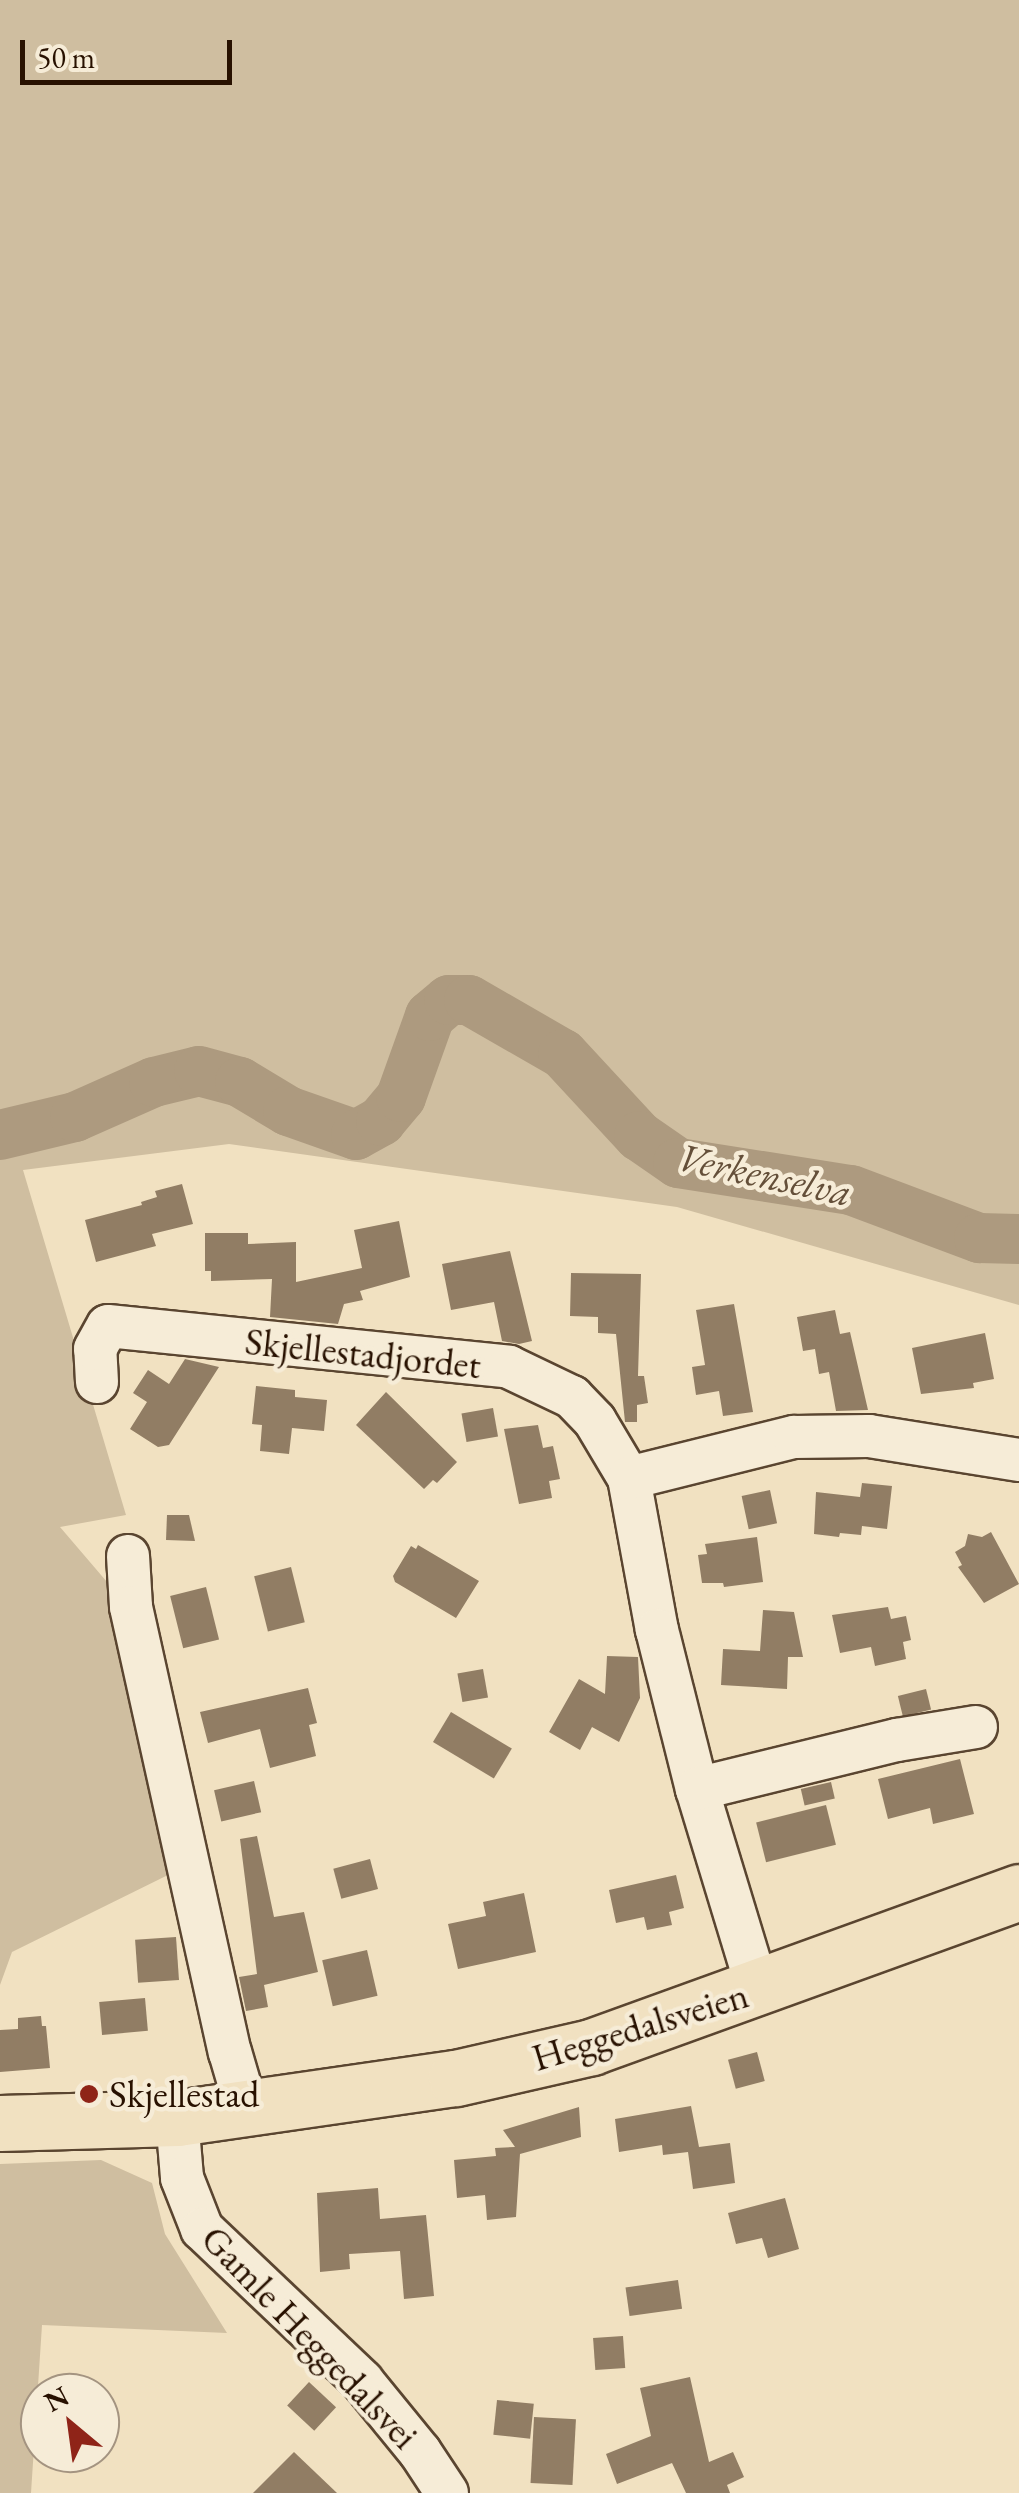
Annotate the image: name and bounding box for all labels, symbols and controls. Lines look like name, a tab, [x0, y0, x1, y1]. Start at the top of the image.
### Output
scale bar	[25, 20, 238, 82]
text: 50 m	[37, 38, 95, 77]
water label: Verkenselva	[674, 1132, 856, 1216]
street label: Skjellestadjordet	[243, 1318, 483, 1388]
street label: Heggedalsveien	[526, 1972, 754, 2080]
place label: Skjellestad	[109, 2071, 260, 2117]
marker: Skjellestad	[78, 2083, 100, 2105]
street label: Gamle Heggedalsvei	[192, 2216, 428, 2458]
north arrow	[20, 2373, 120, 2473]
text: N	[38, 2377, 75, 2420]

